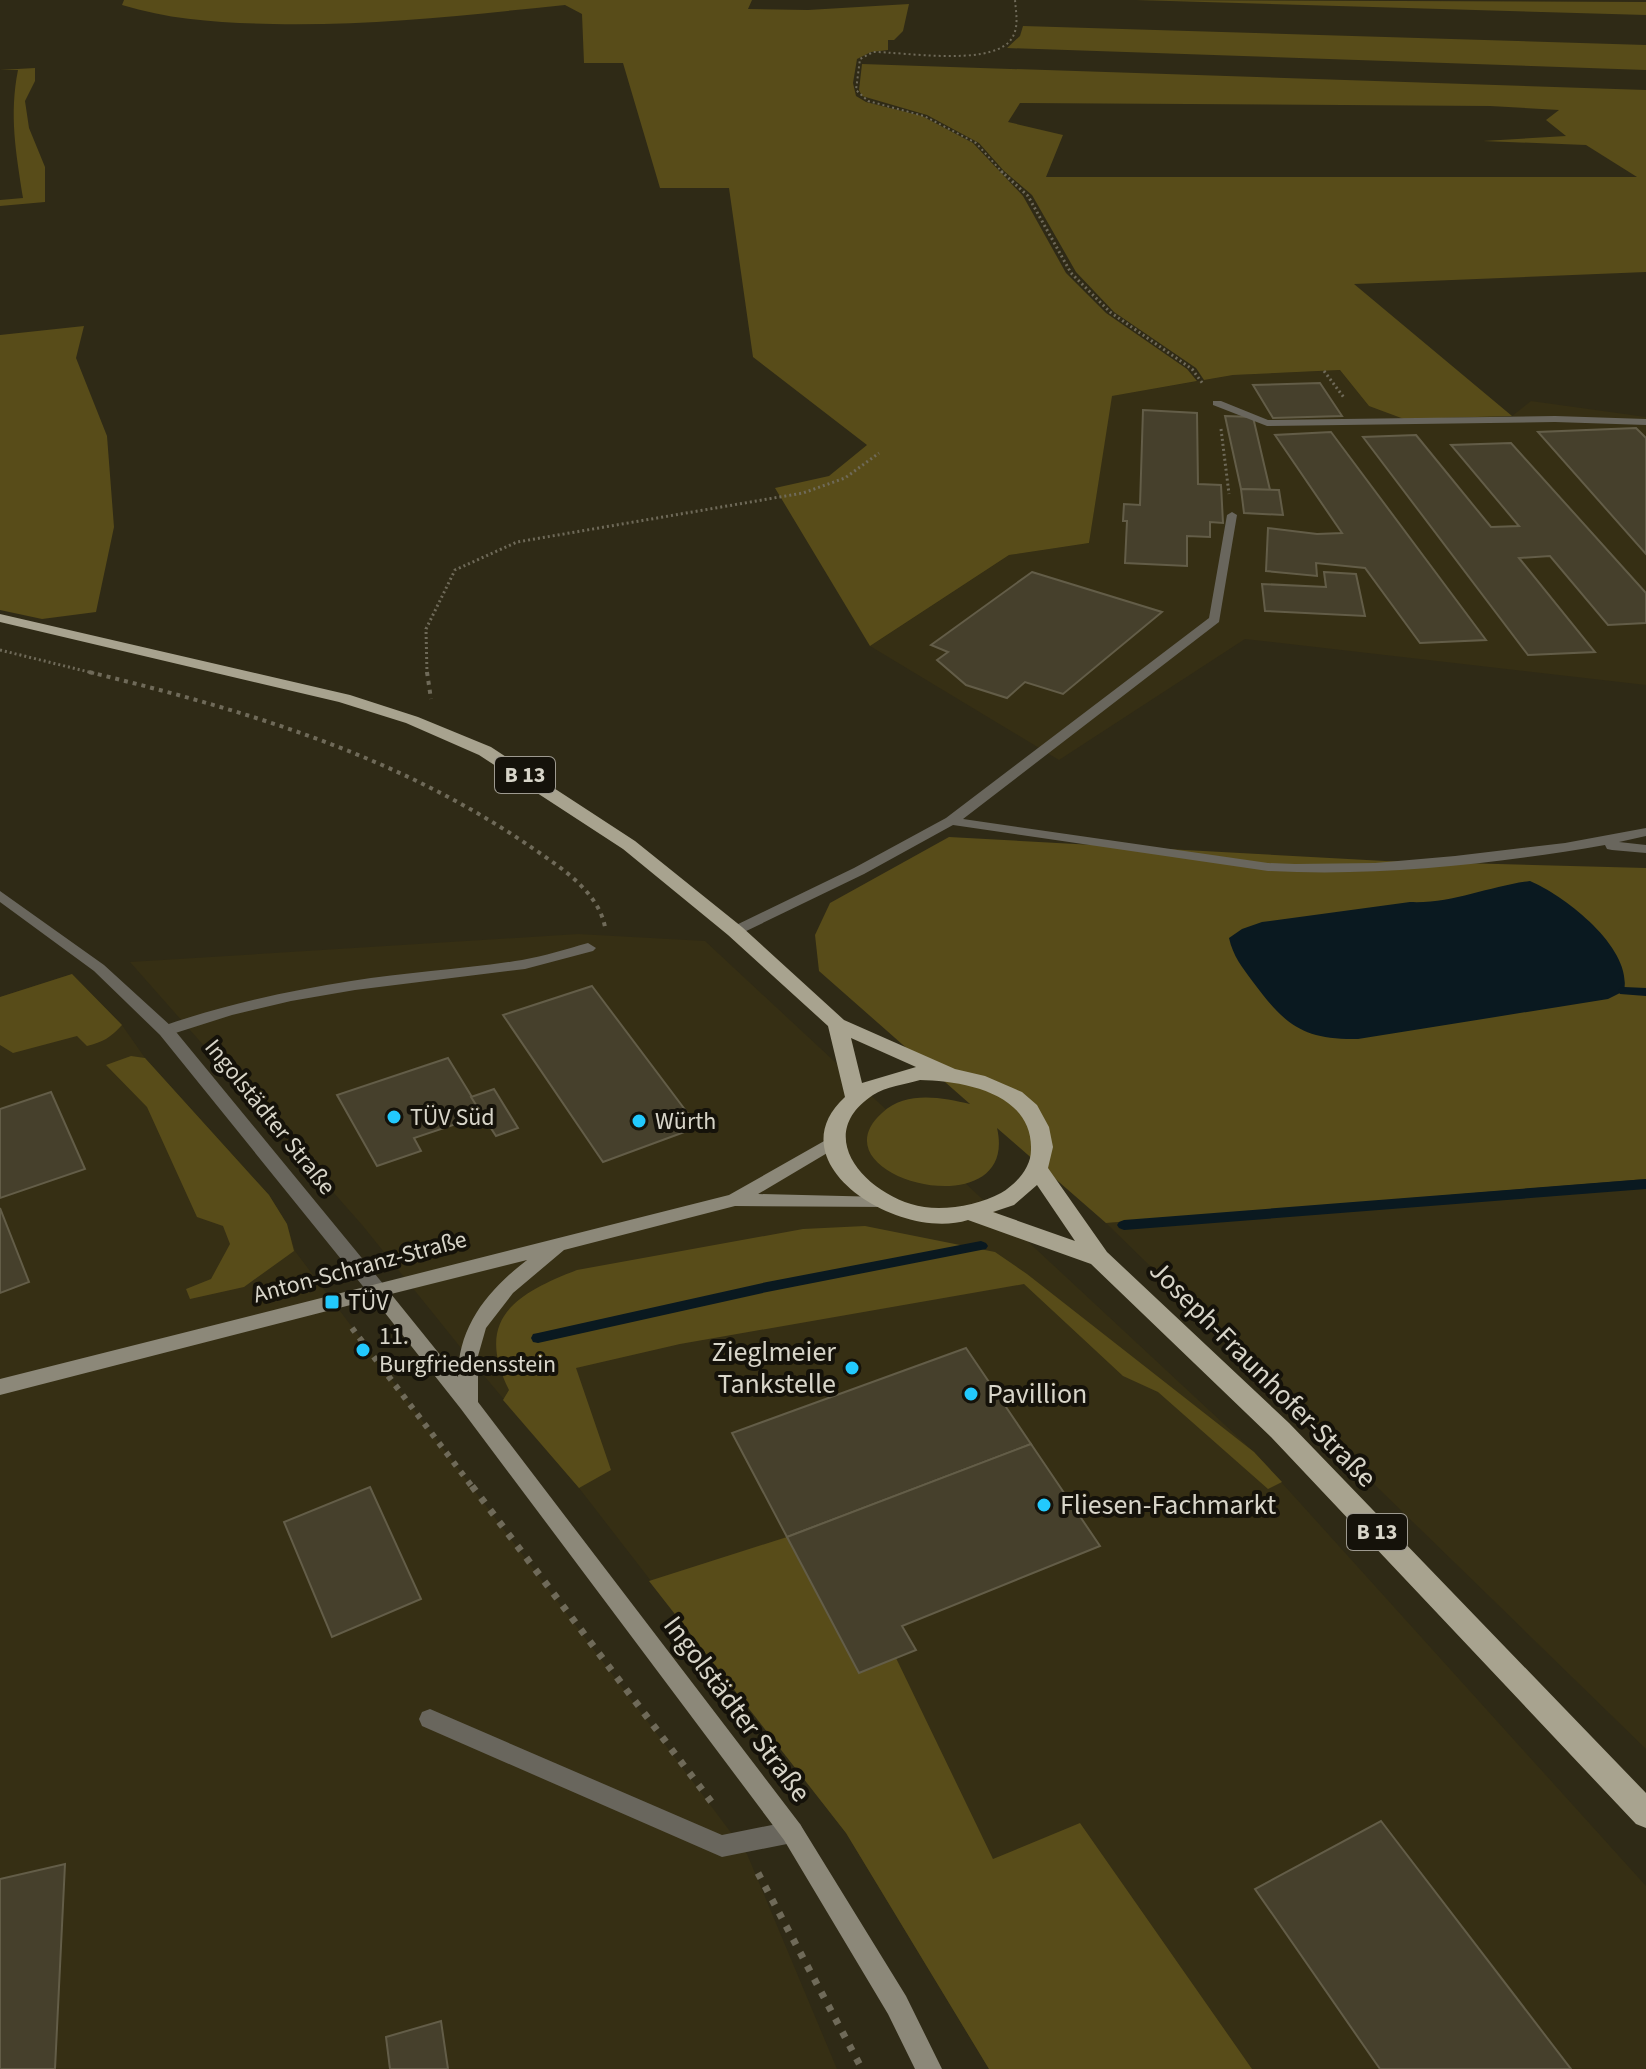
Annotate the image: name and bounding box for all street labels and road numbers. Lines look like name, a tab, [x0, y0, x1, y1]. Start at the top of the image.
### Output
road number: B 13	[495, 757, 555, 793]
street label: Ingolstädter Straße	[196, 1031, 344, 1203]
street label: Anton-Schranz-Straße	[249, 1222, 471, 1312]
street label: Joseph-Fraunhofer-Straße	[1140, 1251, 1386, 1497]
road number: B 13	[1347, 1514, 1407, 1550]
street label: Ingolstädter Straße	[654, 1608, 820, 1810]

